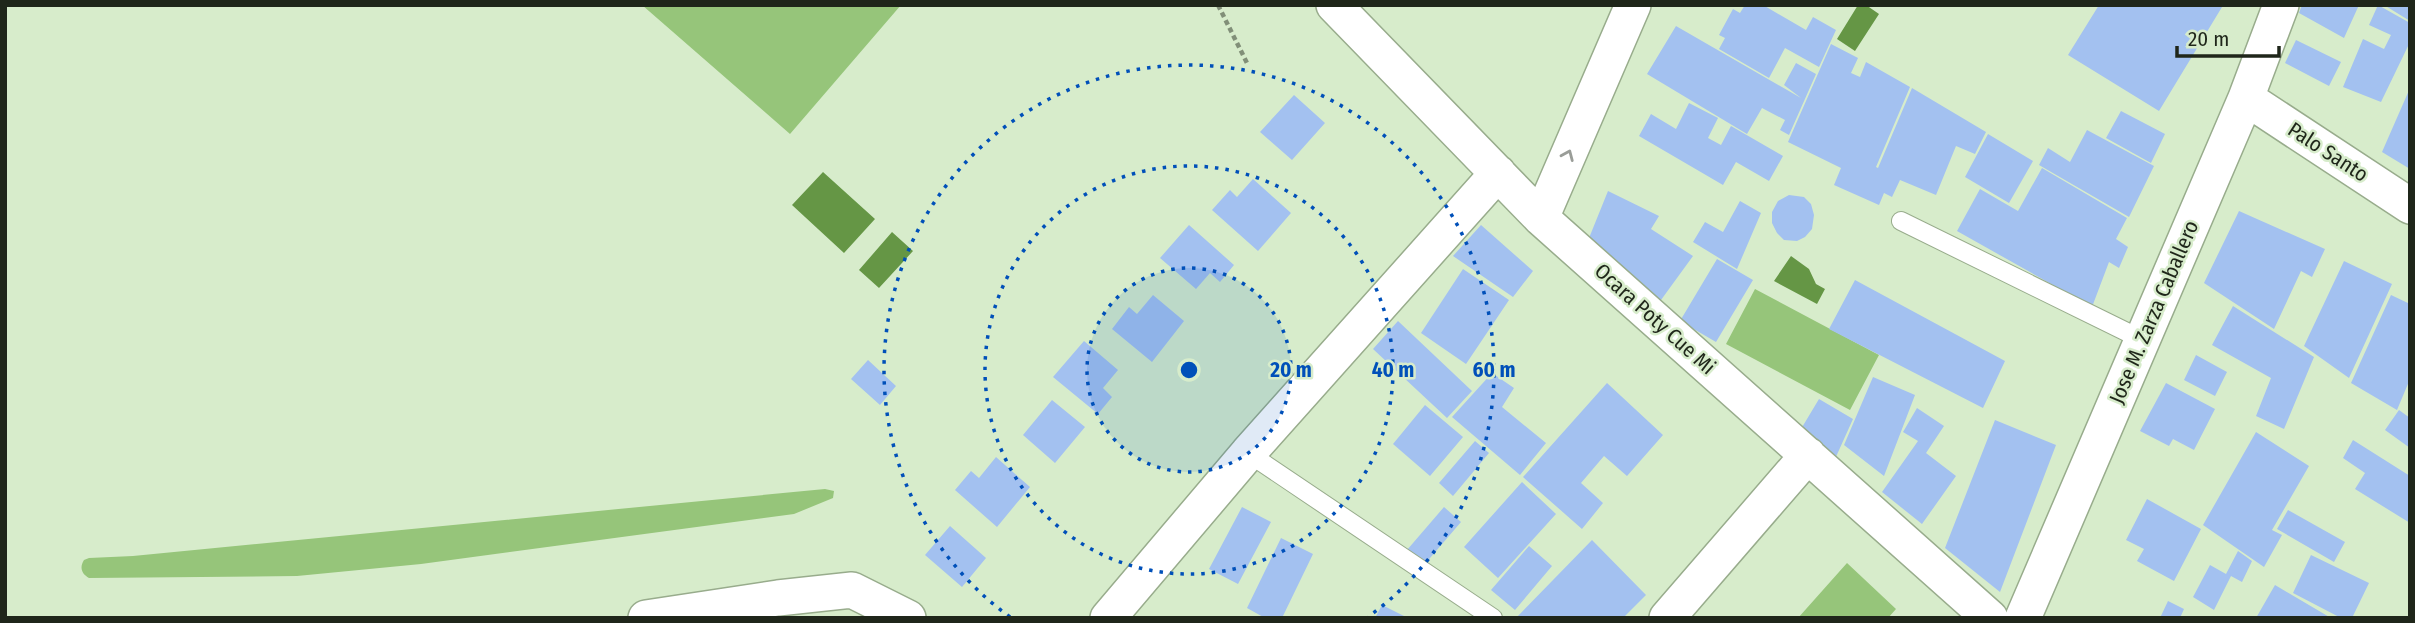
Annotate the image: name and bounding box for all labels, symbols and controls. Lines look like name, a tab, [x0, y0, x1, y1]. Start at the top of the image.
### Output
scale bar	[2177, 14, 2278, 58]
text: 20 m	[2188, 26, 2229, 52]
street label: Palo Santo	[2283, 116, 2373, 188]
one-way arrow	[1560, 150, 1574, 163]
street label: Jose M. Zarza Caballero	[2104, 216, 2204, 408]
street label: Ocara Poty Cue Mi	[1589, 258, 1721, 380]
text: 20 m	[1269, 357, 1312, 383]
text: 40 m	[1372, 357, 1414, 383]
text: 60 m	[1473, 357, 1515, 383]
centre of rings	[1177, 358, 1201, 382]

